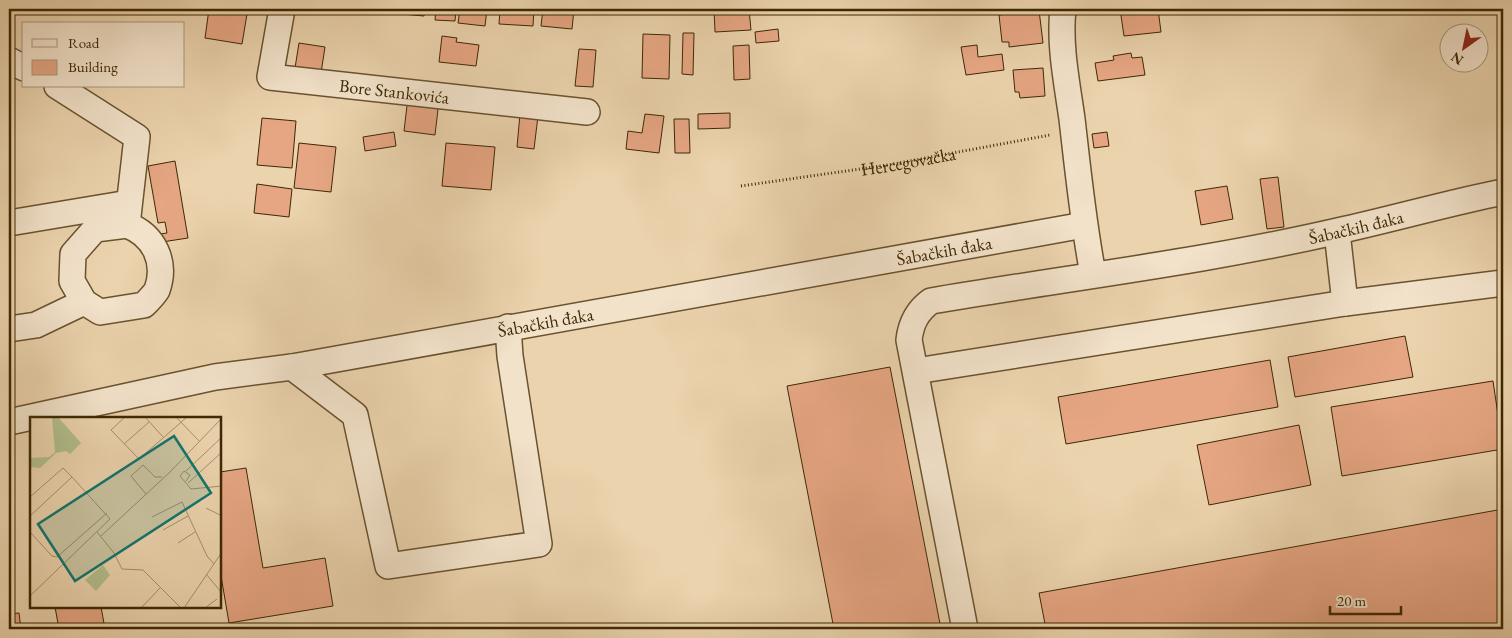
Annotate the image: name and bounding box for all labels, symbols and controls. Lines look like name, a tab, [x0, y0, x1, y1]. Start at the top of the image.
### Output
legend	[22, 22, 185, 88]
north arrow	[1440, 22, 1490, 72]
text: Road	[68, 33, 100, 52]
text: N	[1447, 48, 1467, 70]
text: Building	[68, 57, 118, 76]
street label: Bore Stankovića	[338, 73, 451, 108]
street label: Hercegovačka	[859, 141, 958, 180]
street label: Šabačkih đaka	[1306, 204, 1406, 249]
street label: Šabačkih đaka	[894, 230, 995, 270]
street label: Šabačkih đaka	[496, 302, 596, 341]
inset map	[30, 417, 221, 608]
scale bar	[1330, 583, 1401, 615]
text: 20 m	[1337, 591, 1366, 610]

